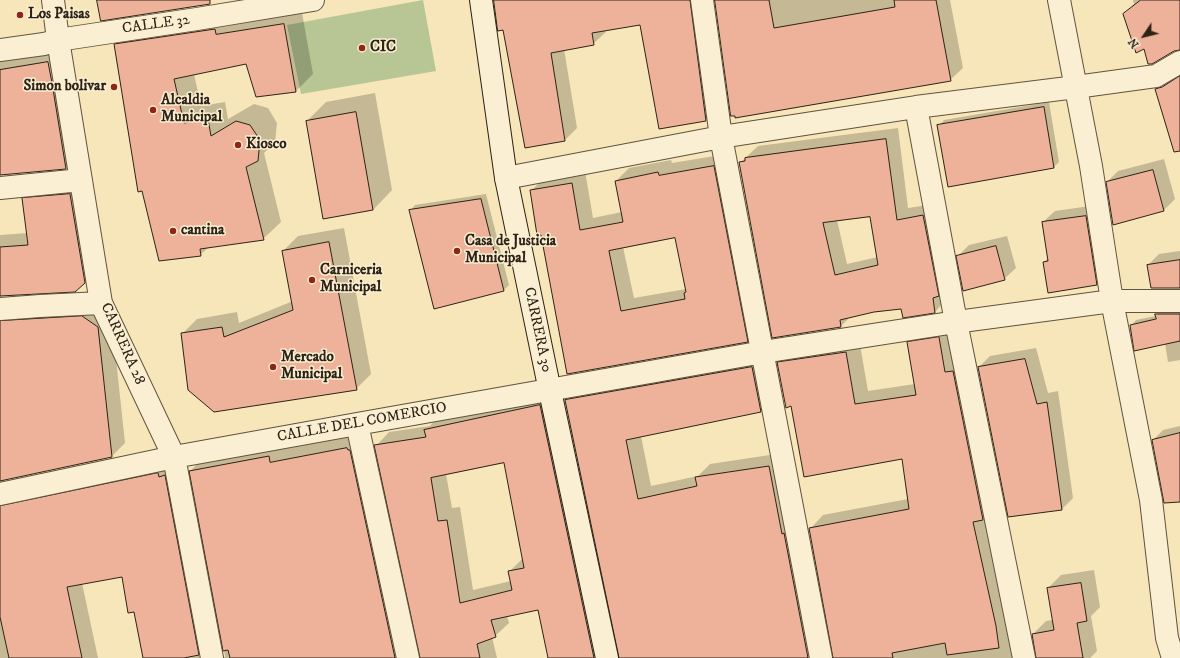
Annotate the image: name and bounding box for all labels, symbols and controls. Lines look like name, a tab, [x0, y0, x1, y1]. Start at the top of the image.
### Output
place label: Los Paisas	[28, 6, 90, 24]
marker: Los Paisas	[15, 10, 25, 20]
street label: CALLE 32	[121, 11, 191, 39]
north arrow	[1124, 16, 1164, 56]
text: N	[1126, 35, 1142, 51]
place label: CIC	[370, 39, 396, 57]
marker: CIC	[357, 43, 367, 53]
place label: Simon bolivar	[24, 78, 106, 96]
marker: Simon bolivar	[109, 82, 119, 92]
place label: Alcaldia Municipal	[161, 92, 222, 127]
marker: Alcaldia Municipal	[148, 105, 158, 115]
place label: Kiosco	[246, 136, 286, 154]
marker: Kiosco	[233, 140, 243, 150]
place label: cantina	[181, 222, 224, 240]
marker: cantina	[168, 226, 178, 236]
place label: Casa de Justicia Municipal	[465, 233, 556, 268]
marker: Casa de Justicia Municipal	[452, 246, 462, 256]
place label: Carniceria Municipal	[320, 262, 382, 297]
marker: Carniceria Municipal	[307, 275, 317, 285]
street label: CARRERA 30	[519, 286, 555, 374]
street label: CARRERA 28	[96, 300, 148, 388]
place label: Mercado Municipal	[281, 349, 342, 384]
marker: Mercado Municipal	[268, 362, 278, 372]
street label: CALLE DEL COMERCIO	[276, 399, 448, 447]

